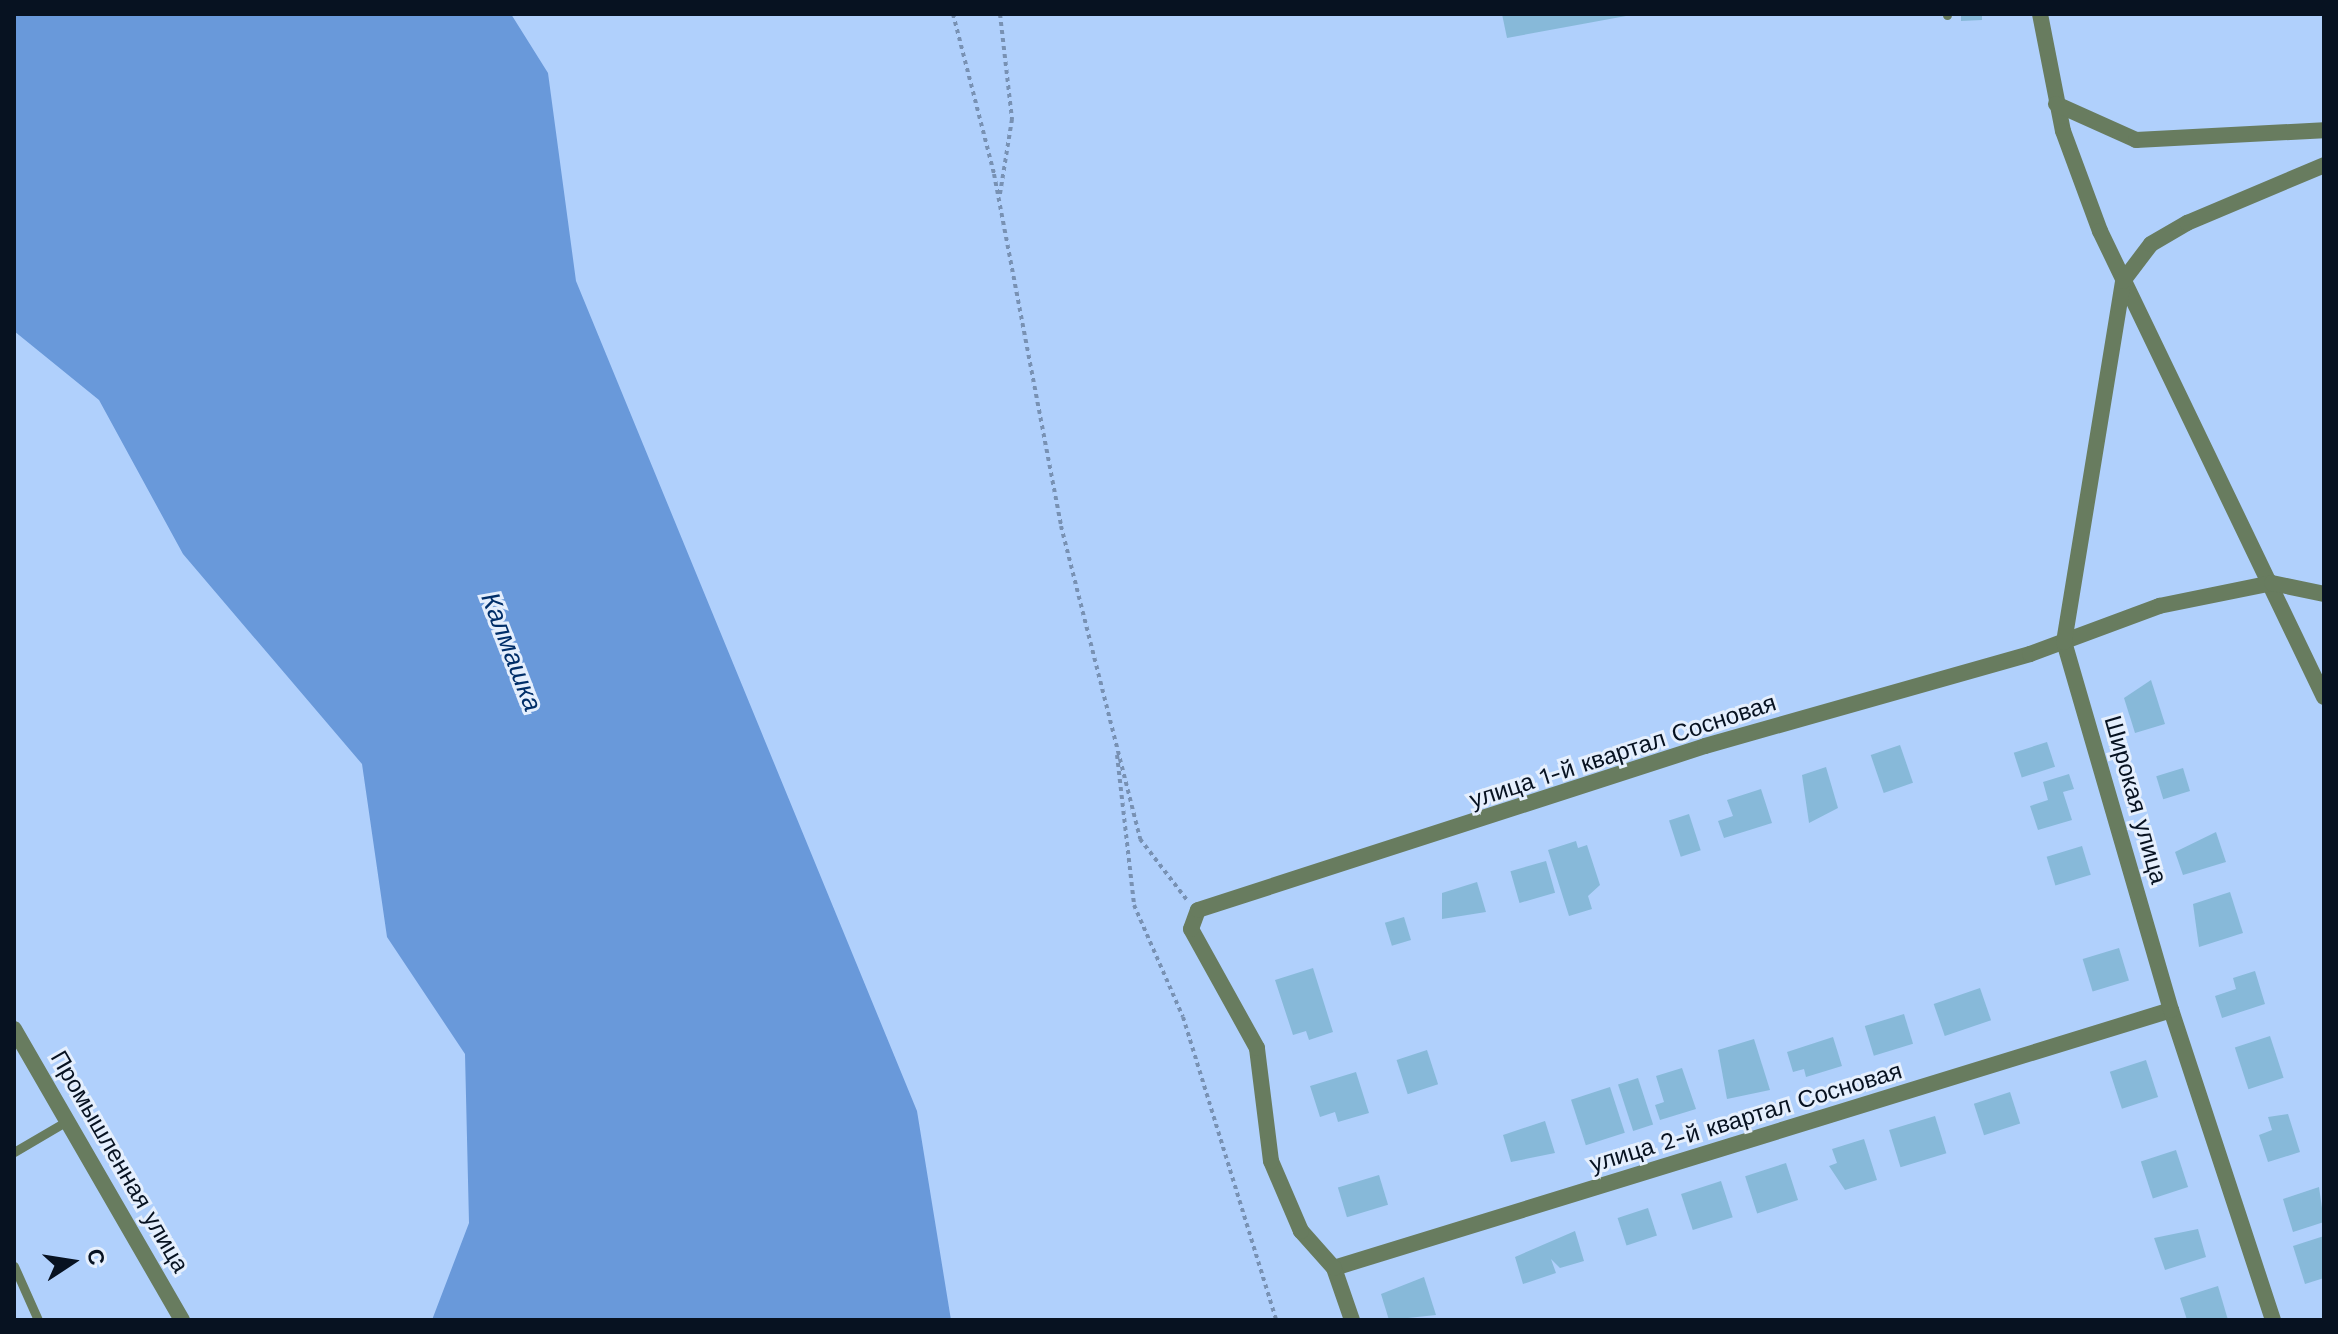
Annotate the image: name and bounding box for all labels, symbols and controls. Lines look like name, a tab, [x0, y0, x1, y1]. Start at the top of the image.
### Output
water label: Калмашка	[474, 588, 548, 716]
street label: улица 1-й квартал Сосновая	[1466, 689, 1780, 815]
street label: Широкая улица	[2097, 713, 2173, 887]
street label: Промышленная улица	[44, 1046, 194, 1278]
street label: улица 2-й квартал Сосновая	[1586, 1057, 1906, 1179]
north arrow	[32, 1222, 112, 1302]
text: С	[82, 1247, 110, 1267]

